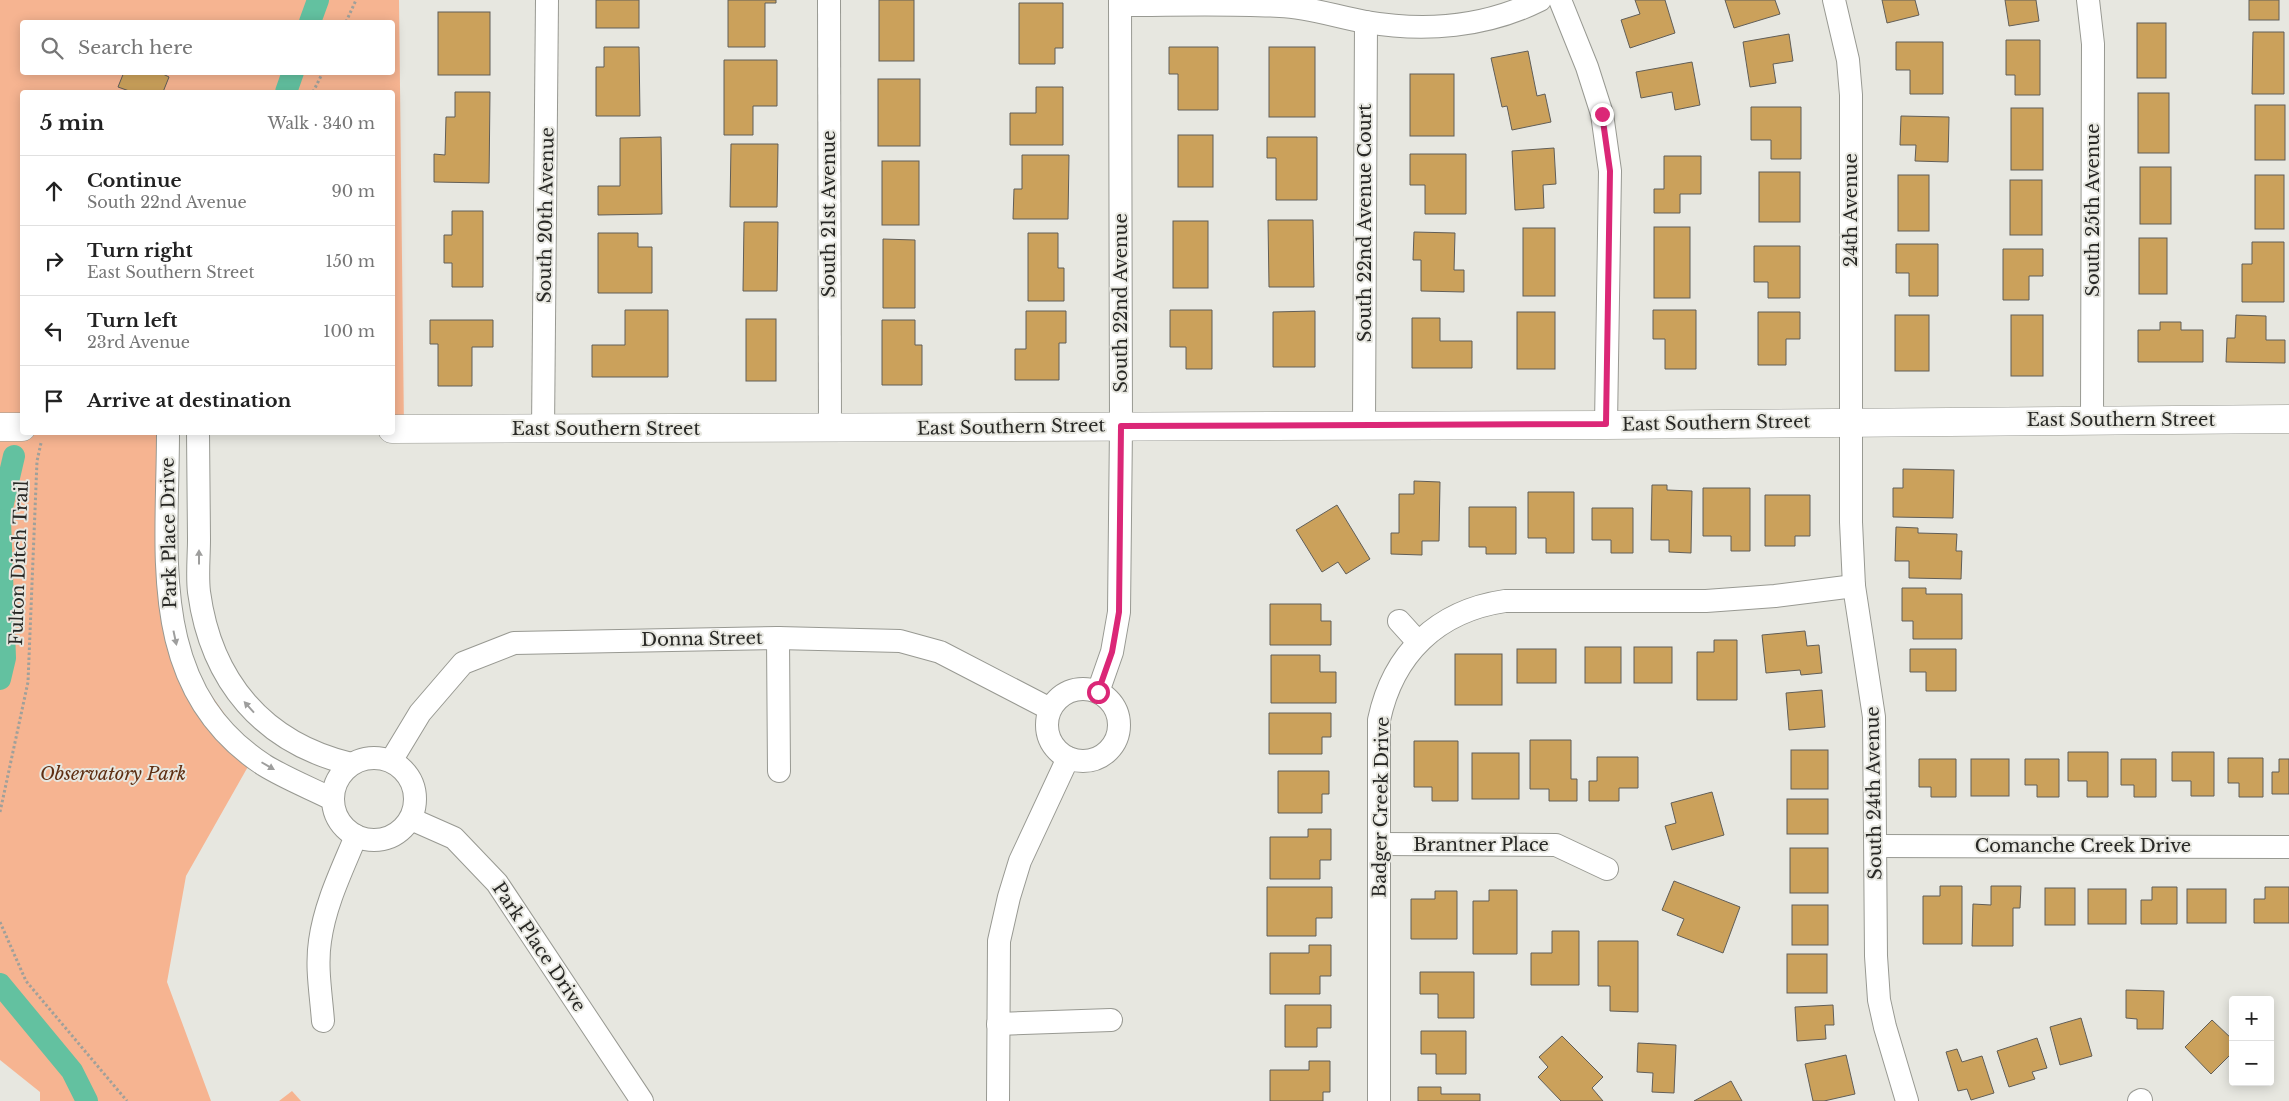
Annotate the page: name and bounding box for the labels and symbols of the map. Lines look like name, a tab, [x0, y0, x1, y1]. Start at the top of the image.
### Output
route end	[1591, 103, 1614, 126]
street label: South 22nd Avenue Court	[1354, 104, 1376, 342]
street label: South 25th Avenue	[2082, 123, 2104, 297]
street label: South 20th Avenue	[533, 127, 559, 303]
street label: South 21st Avenue	[818, 131, 840, 297]
street label: 24th Avenue	[1840, 153, 1862, 267]
street label: South 22nd Avenue	[1110, 213, 1132, 393]
street label: East Southern Street	[2027, 409, 2215, 431]
street label: East Southern Street	[1622, 410, 1811, 436]
street label: East Southern Street	[917, 414, 1106, 440]
street label: East Southern Street	[512, 418, 700, 440]
street label: Park Place Drive	[157, 457, 181, 609]
street label: Fulton Ditch Trail	[5, 480, 33, 646]
one-way arrow	[195, 549, 203, 565]
street label: Donna Street	[641, 627, 763, 651]
one-way arrow	[171, 631, 179, 646]
route start	[1087, 681, 1110, 704]
one-way arrow	[243, 702, 255, 714]
street label: South 24th Avenue	[1861, 706, 1887, 880]
street label: Badger Creek Drive	[1368, 716, 1394, 898]
one-way arrow	[260, 762, 275, 770]
park label: Observatory Park	[40, 763, 186, 785]
street label: Brantner Place	[1413, 834, 1549, 856]
street label: Comanche Creek Drive	[1975, 835, 2191, 857]
street label: Park Place Drive	[488, 878, 590, 1016]

